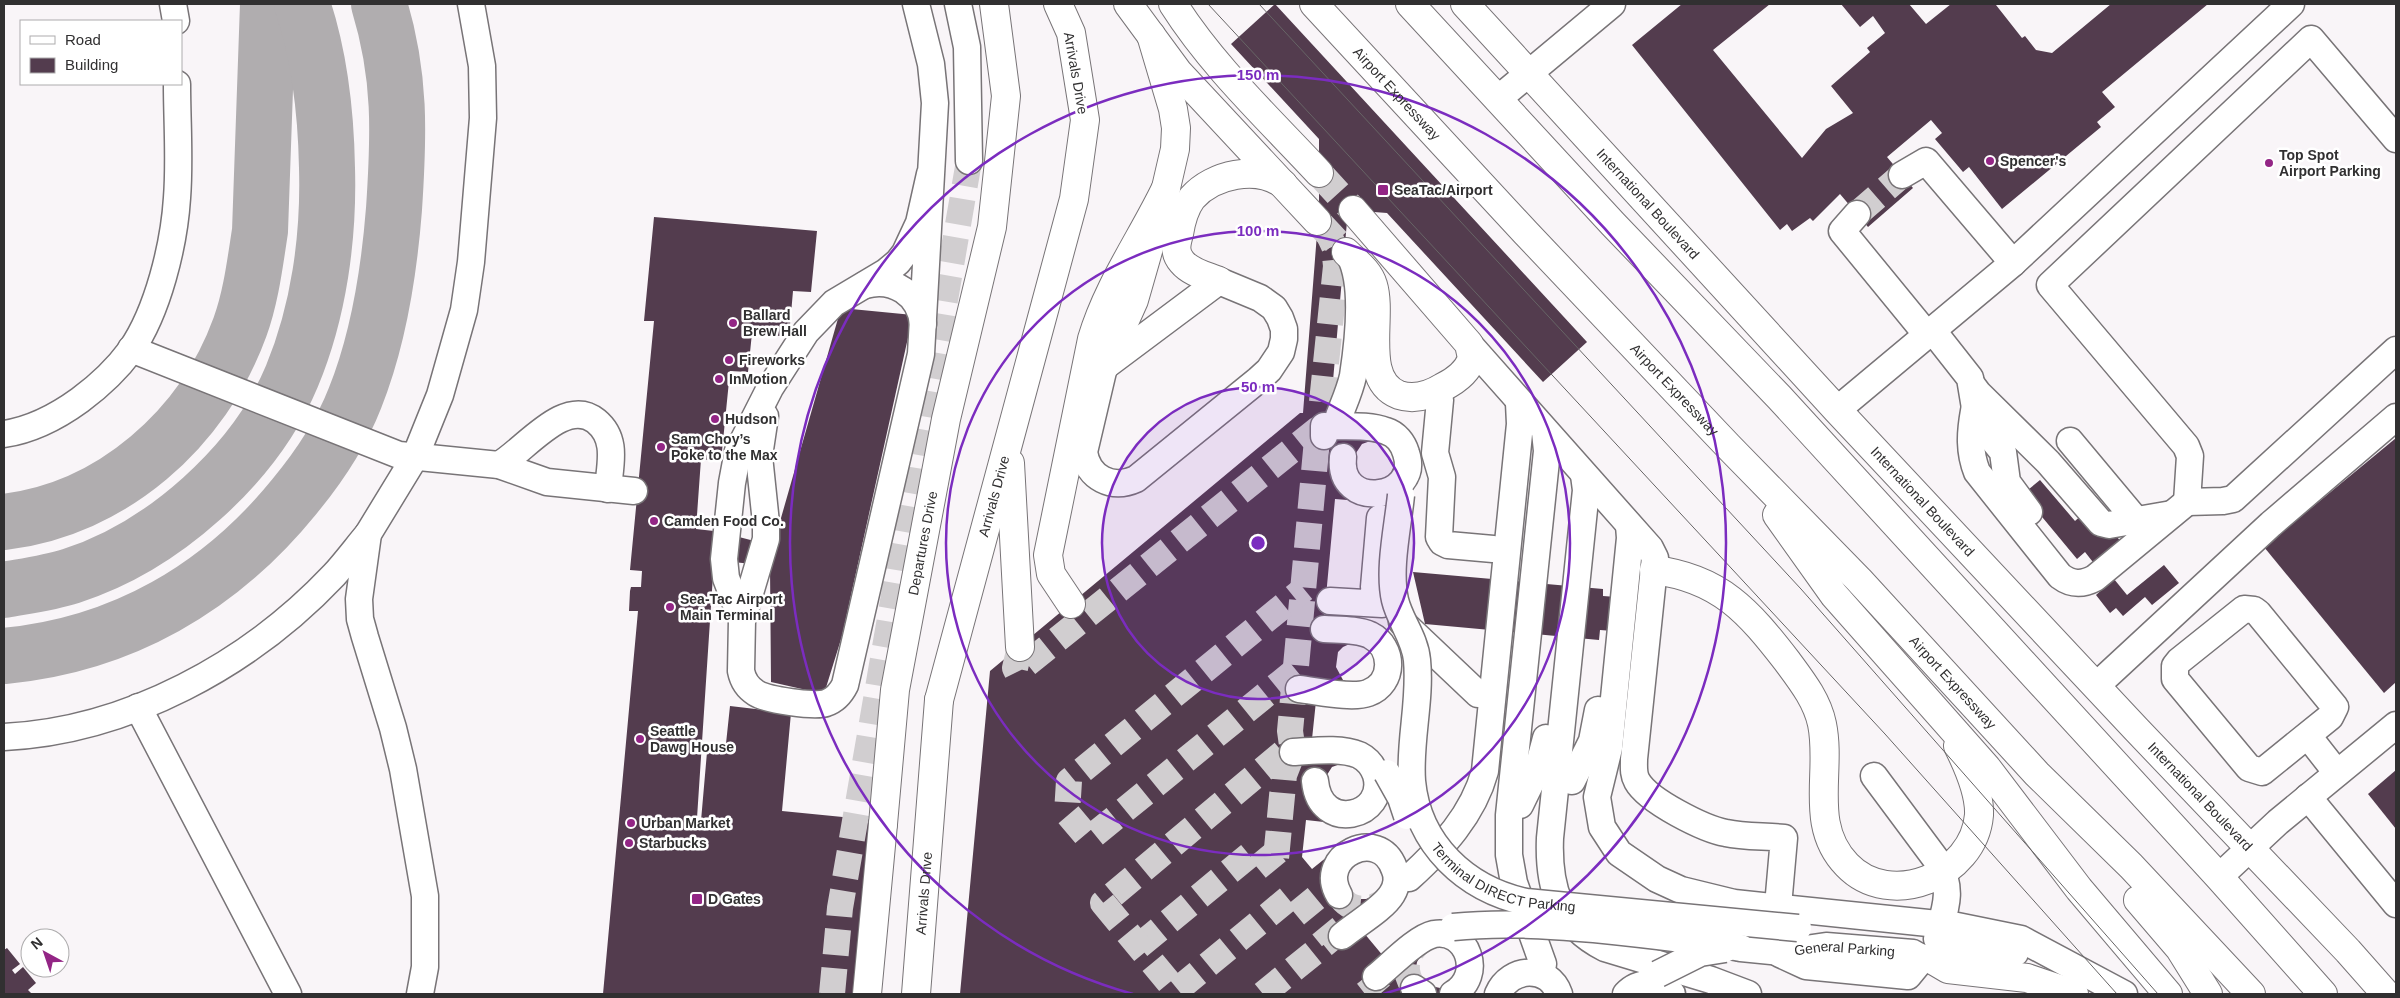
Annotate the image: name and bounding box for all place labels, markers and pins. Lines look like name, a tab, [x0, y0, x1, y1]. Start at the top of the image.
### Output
place label: Top Spot Airport Parking	[2279, 147, 2381, 179]
place label: Spencer's	[2000, 153, 2067, 169]
marker: Spencer's	[1984, 155, 1996, 167]
marker: Top Spot Airport Parking	[2263, 157, 2275, 169]
place label: SeaTac/Airport	[1394, 182, 1493, 198]
marker: SeaTac/Airport	[1376, 183, 1390, 197]
place label: Ballard Brew Hall	[743, 307, 807, 339]
marker: Ballard Brew Hall	[727, 317, 739, 329]
place label: Fireworks	[739, 352, 805, 368]
marker: Fireworks	[723, 354, 735, 366]
place label: InMotion	[729, 371, 787, 387]
marker: InMotion	[713, 373, 725, 385]
place label: Hudson	[725, 411, 777, 427]
marker: Hudson	[709, 413, 721, 425]
place label: Sam Choy’s Poke to the Max	[671, 431, 778, 463]
marker: Sam Choy’s Poke to the Max	[655, 441, 667, 453]
place label: Camden Food Co.	[664, 513, 784, 529]
marker: Camden Food Co.	[648, 515, 660, 527]
centre of rings	[1249, 534, 1267, 552]
place label: Sea-Tac Airport Main Terminal	[680, 591, 783, 623]
marker: Sea-Tac Airport Main Terminal	[664, 601, 676, 613]
place label: Seattle Dawg House	[650, 723, 734, 755]
marker: Seattle Dawg House	[634, 733, 646, 745]
place label: Urban Market	[641, 815, 731, 831]
marker: Urban Market	[625, 817, 637, 829]
place label: Starbucks	[639, 835, 707, 851]
marker: Starbucks	[623, 837, 635, 849]
place label: D Gates	[708, 891, 761, 907]
marker: D Gates	[690, 892, 704, 906]

